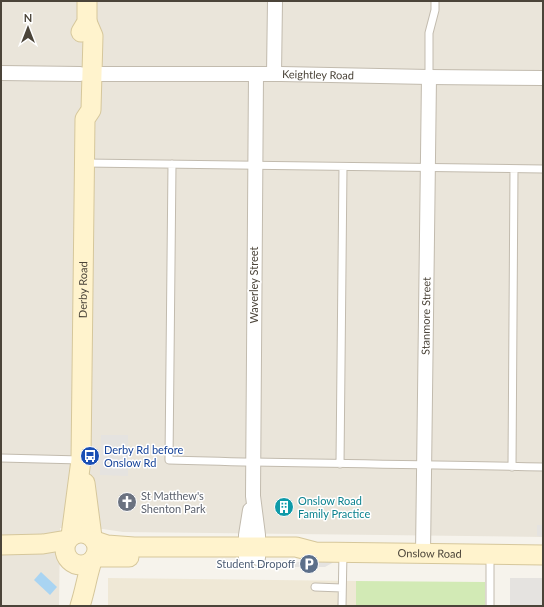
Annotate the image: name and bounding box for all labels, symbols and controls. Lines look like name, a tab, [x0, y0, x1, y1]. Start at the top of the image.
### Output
north arrow	[8, 8, 48, 48]
text: N	[24, 11, 32, 24]
street label: Keightley Road	[282, 67, 354, 81]
street label: Waverley Street	[247, 247, 260, 323]
street label: Derby Road	[76, 261, 89, 318]
street label: Stanmore Street	[419, 277, 432, 355]
place label: Derby Rd before Onslow Rd	[104, 443, 184, 469]
bus stop icon: Derby Rd before Onslow Rd	[79, 445, 101, 467]
place label: St Matthew's Shenton Park	[141, 489, 206, 515]
church icon: St Matthew's Shenton Park	[116, 491, 138, 513]
place label: Onslow Road Family Practice	[298, 494, 370, 520]
building icon: Onslow Road Family Practice	[273, 496, 295, 518]
street label: Onslow Road	[398, 546, 462, 560]
parking icon: Student Dropoff	[298, 553, 320, 575]
place label: Student Dropoff	[217, 557, 296, 570]

